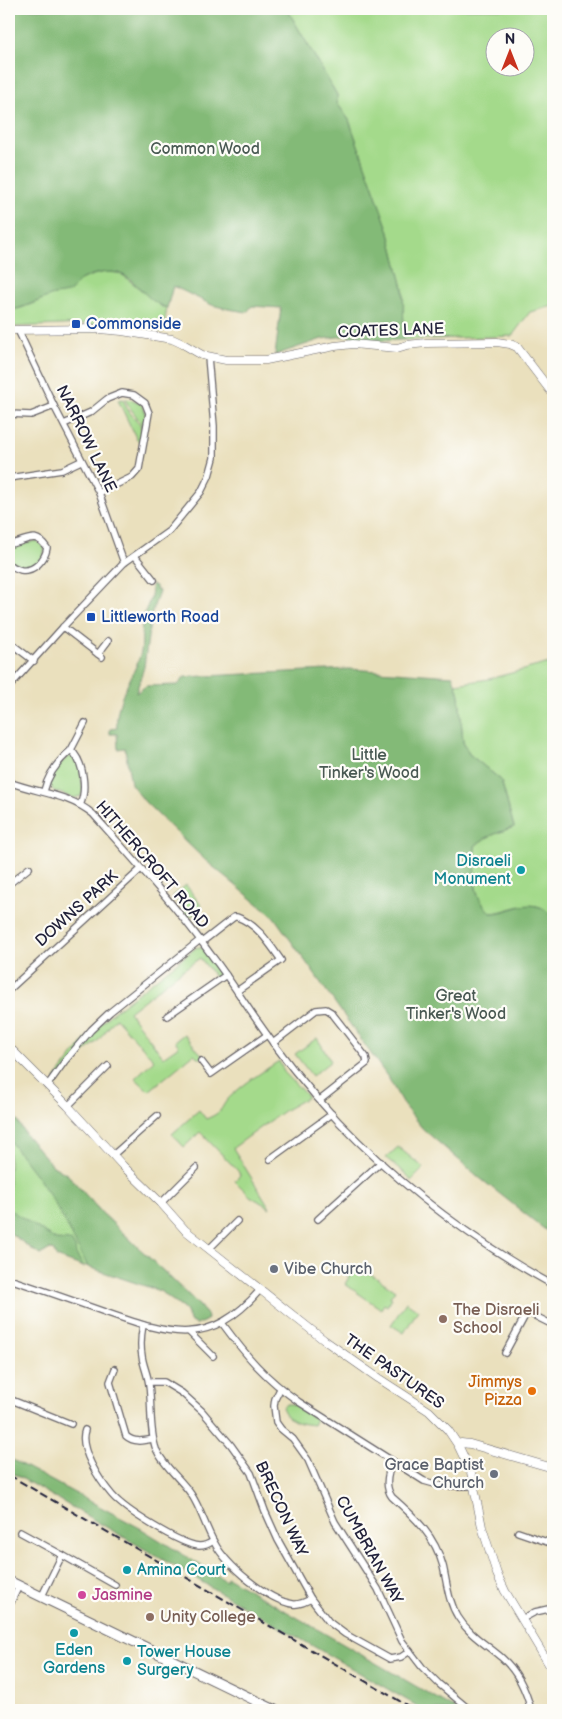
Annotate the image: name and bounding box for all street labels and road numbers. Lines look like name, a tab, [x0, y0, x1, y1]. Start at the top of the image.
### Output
street label: COATES LANE	[337, 320, 445, 342]
street label: NARROW LANE	[52, 382, 120, 496]
street label: HITHERCROFT ROAD	[91, 797, 213, 933]
street label: DOWNS PARK	[32, 867, 123, 951]
street label: THE PASTURES	[341, 1331, 447, 1413]
street label: BRECON WAY	[251, 1458, 312, 1560]
street label: CUMBRIAN WAY	[331, 1493, 407, 1608]

